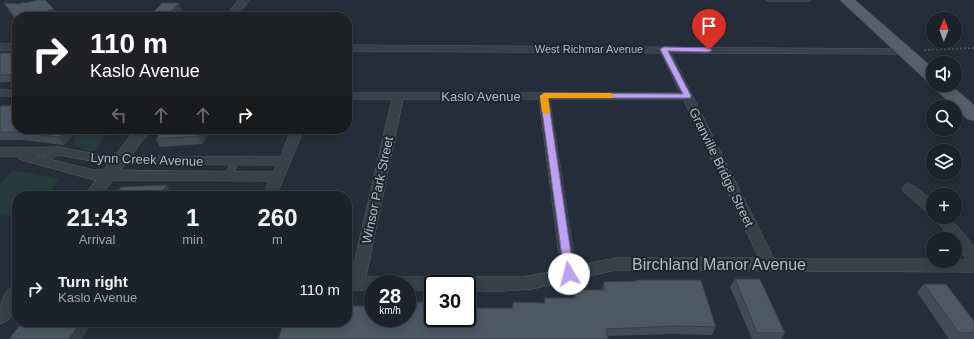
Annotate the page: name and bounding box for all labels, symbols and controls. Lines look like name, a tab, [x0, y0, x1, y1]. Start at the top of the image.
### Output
pin	[692, 9, 726, 50]
north arrow	[926, 12, 962, 48]
map controls	[926, 12, 962, 268]
icon: arrive	[698, 15, 720, 37]
icon: right	[24, 28, 76, 80]
text: 110 m	[90, 28, 168, 59]
street label: West Richmar Avenue	[535, 43, 643, 55]
button: sound	[926, 56, 962, 92]
text: Kaslo Avenue	[90, 61, 200, 81]
street label: Kaslo Avenue	[441, 89, 521, 104]
button: search	[926, 100, 962, 136]
icon: left	[108, 104, 130, 126]
icon: ahead	[150, 104, 172, 126]
icon: ahead	[192, 104, 214, 126]
icon: right	[234, 104, 256, 126]
street label: Granville Bridge Street	[686, 105, 757, 230]
street label: Winsor Park Street	[359, 135, 396, 245]
button: layers	[926, 144, 962, 180]
street label: Lynn Creek Avenue	[90, 150, 204, 169]
button: +	[926, 188, 962, 224]
text: 21:43	[66, 204, 128, 231]
text: 1	[186, 204, 199, 231]
text: 260	[258, 204, 298, 231]
text: Arrival	[79, 232, 116, 247]
text: min	[182, 232, 203, 247]
text: m	[272, 232, 283, 247]
button: −	[926, 232, 962, 268]
position arrow	[548, 253, 590, 295]
street label: Birchland Manor Avenue	[632, 256, 806, 273]
text: Turn right	[58, 273, 128, 290]
speed limit sign: 30	[424, 275, 476, 327]
icon: right	[24, 278, 46, 300]
text: 110 m	[299, 281, 340, 298]
text: 28	[379, 285, 401, 307]
text: Kaslo Avenue	[58, 290, 137, 305]
text: km/h	[379, 305, 401, 316]

